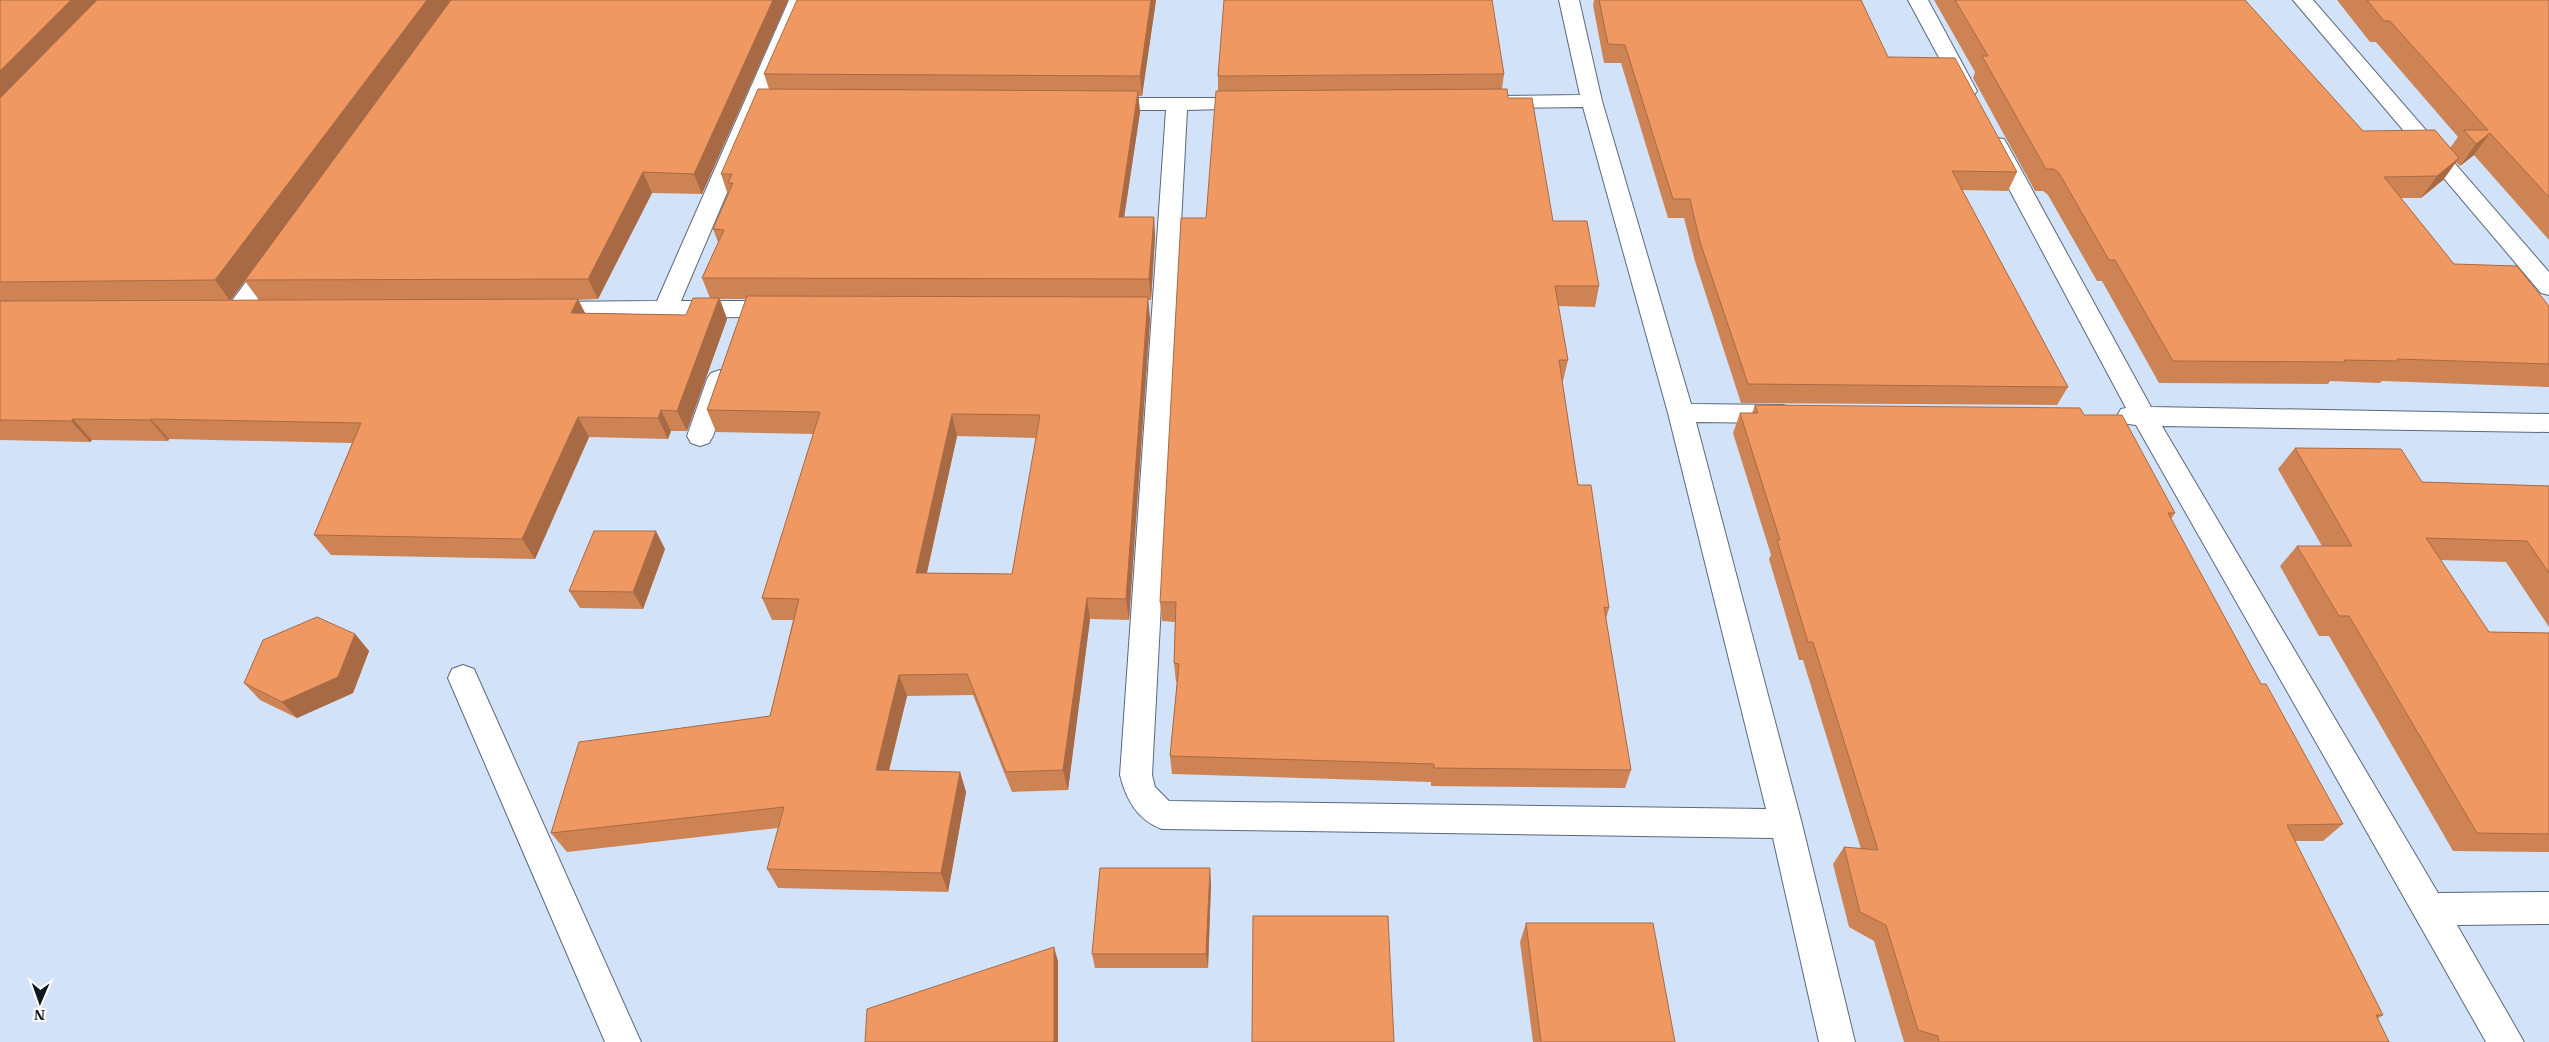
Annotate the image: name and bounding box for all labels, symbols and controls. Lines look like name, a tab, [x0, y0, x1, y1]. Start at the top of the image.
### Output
north arrow	[15, 977, 65, 1027]
text: N	[34, 1006, 45, 1024]

